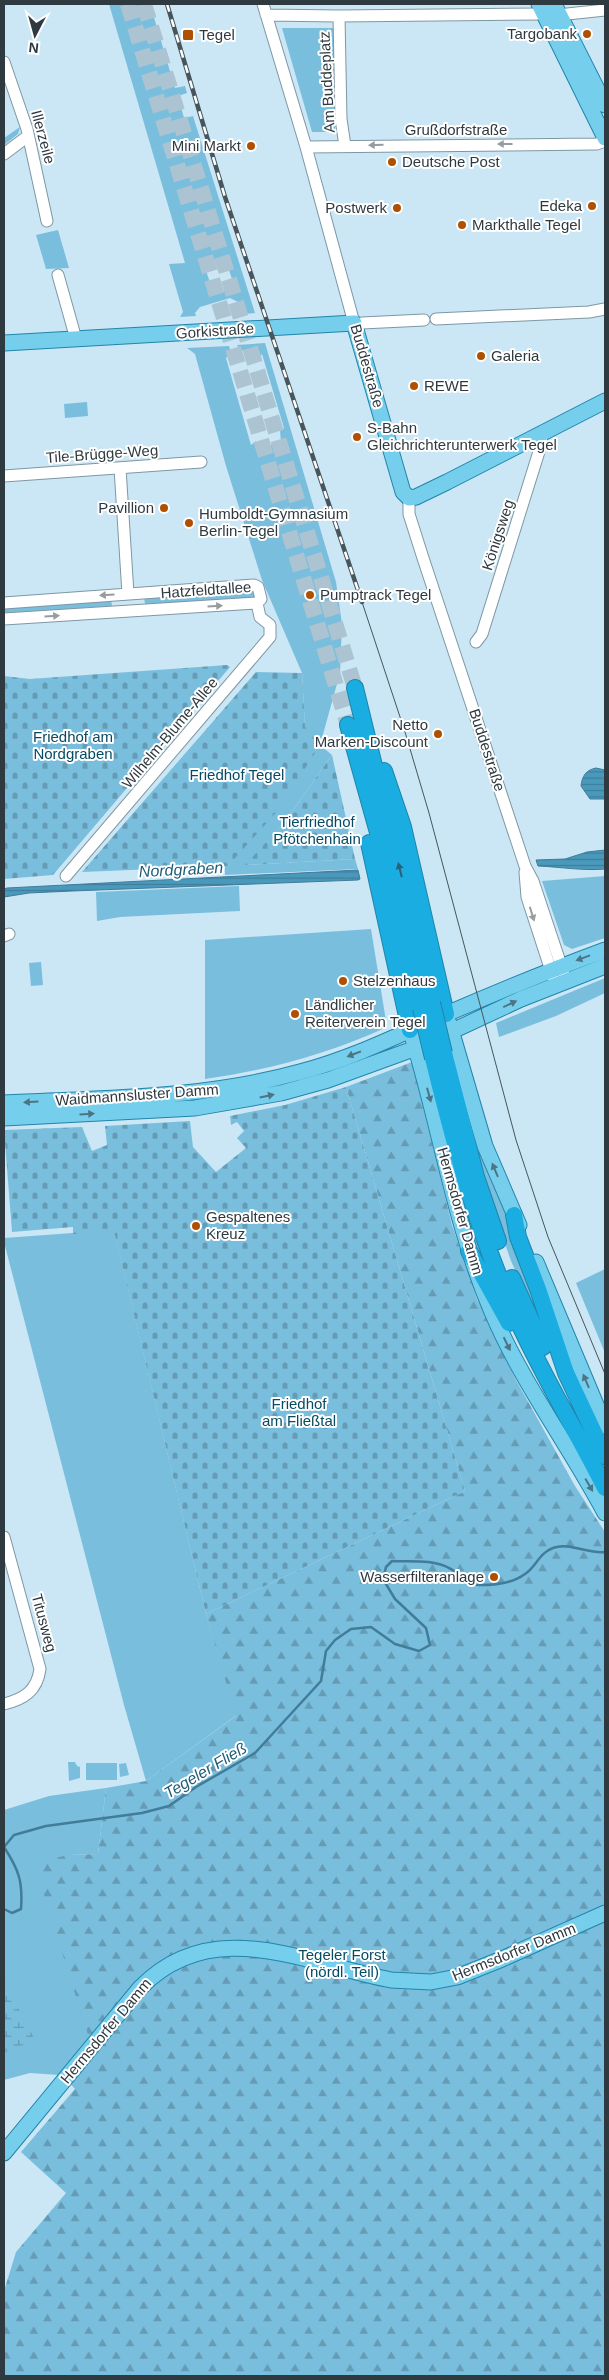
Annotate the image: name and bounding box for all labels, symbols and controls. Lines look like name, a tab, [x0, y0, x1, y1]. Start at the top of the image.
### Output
north arrow	[10, 10, 60, 60]
place label: Targobank	[507, 25, 577, 42]
place label: Tegel	[199, 26, 235, 43]
marker: Tegel	[181, 28, 195, 42]
marker: Targobank	[581, 28, 593, 40]
street label: Am Buddeplatz	[315, 31, 338, 133]
text: N	[28, 39, 40, 56]
street label: Illerzeile	[28, 108, 59, 166]
street label: Grußdorfstraße	[405, 121, 507, 138]
place label: Mini Markt	[172, 137, 242, 154]
marker: Mini Markt	[245, 140, 257, 152]
one-way arrow	[497, 140, 513, 148]
one-way arrow	[368, 142, 384, 150]
place label: Deutsche Post	[402, 153, 500, 170]
marker: Deutsche Post	[386, 156, 398, 168]
place label: Edeka	[539, 197, 583, 214]
place label: Postwerk	[325, 199, 387, 216]
marker: Edeka	[586, 200, 598, 212]
marker: Postwerk	[391, 202, 403, 214]
place label: Markthalle Tegel	[472, 216, 581, 233]
marker: Markthalle Tegel	[456, 219, 468, 231]
street label: Gorkistraße	[175, 319, 255, 342]
street label: Buddestraße	[347, 322, 387, 409]
place label: Galeria	[491, 347, 540, 364]
marker: Galeria	[475, 350, 487, 362]
place label: REWE	[424, 377, 469, 394]
marker: REWE	[408, 380, 420, 392]
place label: S-Bahn Gleichrichterunterwerk Tegel	[367, 419, 557, 453]
marker: S-Bahn Gleichrichterunterwerk Tegel	[351, 431, 363, 443]
street label: Tile-Brügge-Weg	[45, 441, 159, 466]
street label: Königsweg	[478, 497, 517, 572]
place label: Pavillion	[98, 499, 154, 516]
marker: Pavillion	[158, 502, 170, 514]
place label: Humboldt-Gymnasium Berlin-Tegel	[199, 505, 348, 539]
marker: Humboldt-Gymnasium Berlin-Tegel	[183, 517, 195, 529]
street label: Hatzfeldtallee	[160, 578, 252, 601]
place label: Pumptrack Tegel	[320, 586, 431, 603]
marker: Pumptrack Tegel	[304, 589, 316, 601]
one-way arrow	[99, 591, 115, 599]
one-way arrow	[207, 601, 223, 609]
one-way arrow	[45, 611, 61, 619]
street label: Wilhelm-Blume-Allee	[118, 674, 221, 791]
street label: Buddestraße	[466, 706, 509, 793]
place label: Netto Marken-Discount	[315, 716, 429, 750]
park label: Friedhof am Nordgraben	[33, 728, 113, 762]
marker: Netto Marken-Discount	[432, 728, 444, 740]
park label: Friedhof Tegel	[190, 766, 284, 783]
park label: Tierfriedhof Pfötchenhain	[273, 813, 361, 847]
water label: Nordgraben	[138, 859, 224, 880]
one-way arrow	[396, 863, 404, 878]
one-way arrow	[529, 906, 537, 921]
one-way arrow	[576, 955, 591, 962]
place label: Stelzenhaus	[353, 972, 436, 989]
marker: Stelzenhaus	[337, 975, 349, 987]
place label: Ländlicher Reiterverein Tegel	[305, 996, 426, 1030]
one-way arrow	[503, 1000, 517, 1008]
marker: Ländlicher Reiterverein Tegel	[289, 1008, 301, 1020]
one-way arrow	[347, 1051, 361, 1059]
street label: Waidmannsluster Damm	[55, 1080, 219, 1109]
one-way arrow	[425, 1087, 433, 1102]
one-way arrow	[259, 1092, 274, 1100]
one-way arrow	[23, 1098, 39, 1106]
one-way arrow	[80, 1110, 96, 1118]
street label: Hermsdorfer Damm	[434, 1145, 487, 1276]
one-way arrow	[491, 1162, 498, 1177]
place label: Gespaltenes Kreuz	[206, 1208, 290, 1242]
marker: Gespaltenes Kreuz	[190, 1220, 202, 1232]
one-way arrow	[503, 1337, 511, 1352]
one-way arrow	[582, 1374, 590, 1388]
park label: Friedhof am Fließtal	[262, 1395, 336, 1429]
one-way arrow	[585, 1478, 594, 1491]
place label: Wasserfilteranlage	[360, 1568, 484, 1585]
marker: Wasserfilteranlage	[488, 1571, 500, 1583]
street label: Titusweg	[29, 1592, 60, 1654]
water label: Tegeler Fließ	[161, 1739, 249, 1802]
street label: Hermsdorfer Damm	[450, 1919, 578, 1984]
park label: Tegeler Forst (nördl. Teil)	[298, 1946, 387, 1980]
street label: Hermsdorfer Damm	[57, 1975, 154, 2087]

